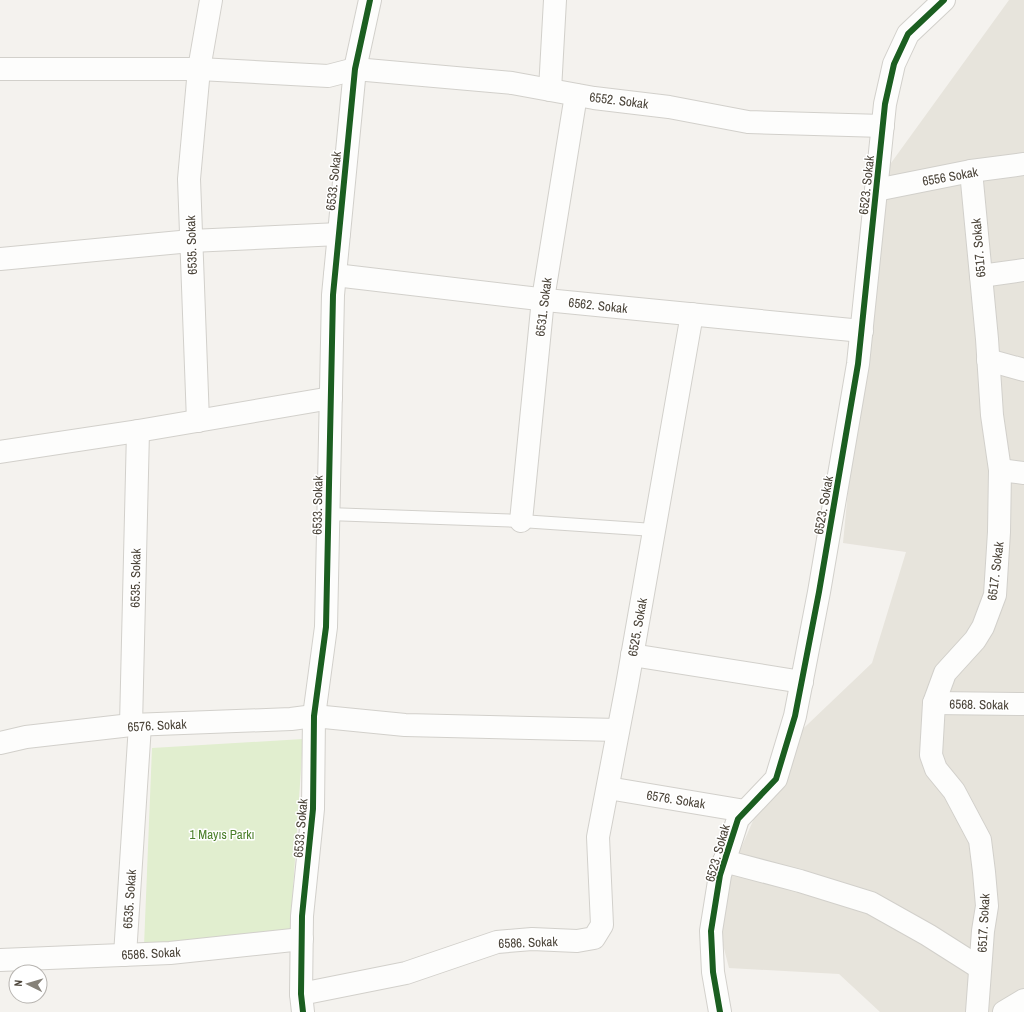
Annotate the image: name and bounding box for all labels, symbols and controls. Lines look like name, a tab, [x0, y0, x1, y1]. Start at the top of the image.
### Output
street label: 6552. Sokak	[588, 88, 650, 113]
street label: 6533. Sokak	[322, 150, 345, 211]
street label: 6523. Sokak	[855, 154, 878, 215]
street label: 6556 Sokak	[921, 163, 980, 190]
street label: 6535. Sokak	[182, 214, 201, 275]
street label: 6517. Sokak	[967, 217, 990, 278]
street label: 6531. Sokak	[531, 276, 556, 338]
street label: 6562. Sokak	[568, 294, 629, 317]
street label: 6523. Sokak	[810, 474, 837, 536]
street label: 6533. Sokak	[308, 475, 327, 535]
street label: 6517. Sokak	[983, 540, 1008, 602]
street label: 6535. Sokak	[126, 548, 145, 608]
street label: 6525. Sokak	[624, 596, 651, 658]
street label: 6568. Sokak	[949, 695, 1009, 714]
street label: 6576. Sokak	[127, 715, 188, 736]
street label: 6576. Sokak	[645, 786, 707, 813]
street label: 6533. Sokak	[289, 797, 312, 858]
street label: 6523. Sokak	[701, 822, 734, 884]
park label: 1 Mayıs Parkı	[189, 826, 255, 843]
street label: 6535. Sokak	[119, 868, 140, 929]
street label: 6517. Sokak	[973, 892, 994, 953]
street label: 6586. Sokak	[498, 933, 559, 952]
street label: 6586. Sokak	[121, 943, 182, 964]
north arrow	[8, 964, 48, 1004]
text: N	[11, 979, 25, 987]

